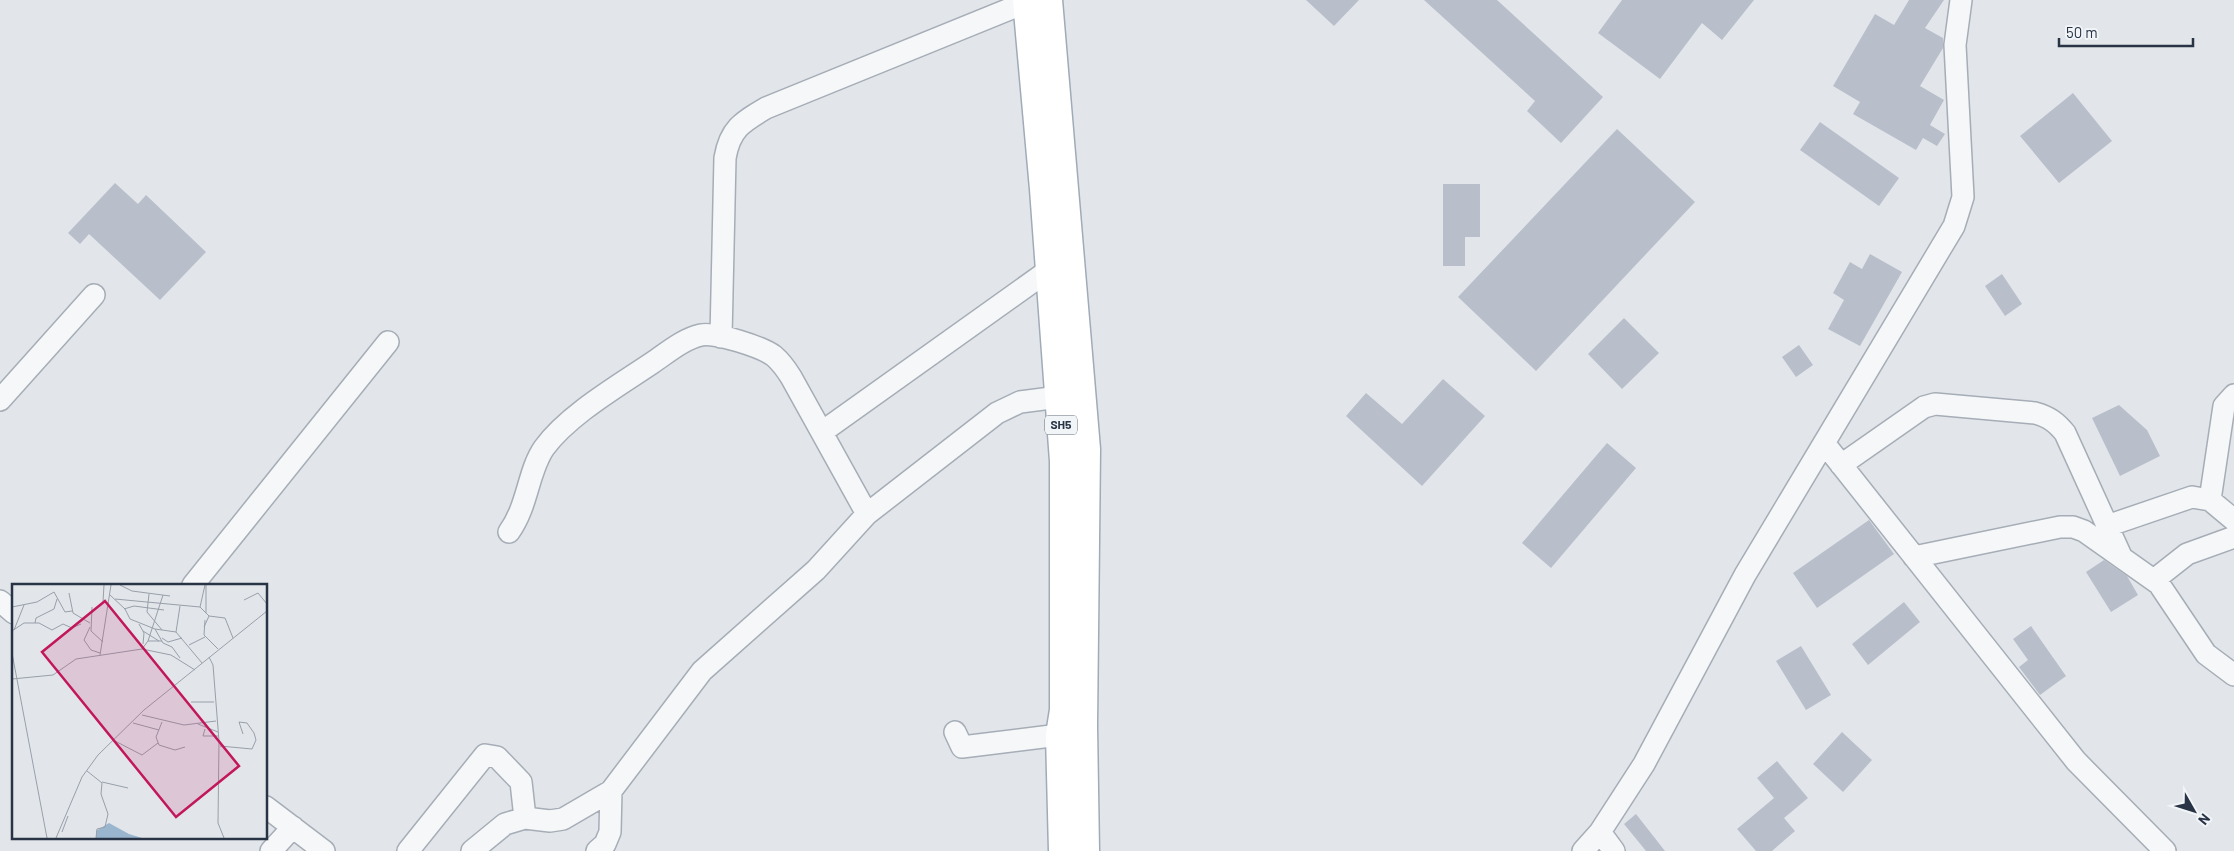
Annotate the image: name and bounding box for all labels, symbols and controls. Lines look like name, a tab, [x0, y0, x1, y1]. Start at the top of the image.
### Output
scale bar	[2059, 15, 2193, 47]
text: 50 m	[2066, 23, 2098, 41]
road number: SH5	[1045, 416, 1077, 434]
inset map	[12, 584, 268, 838]
north arrow	[2169, 786, 2219, 836]
text: N	[2195, 811, 2214, 828]

